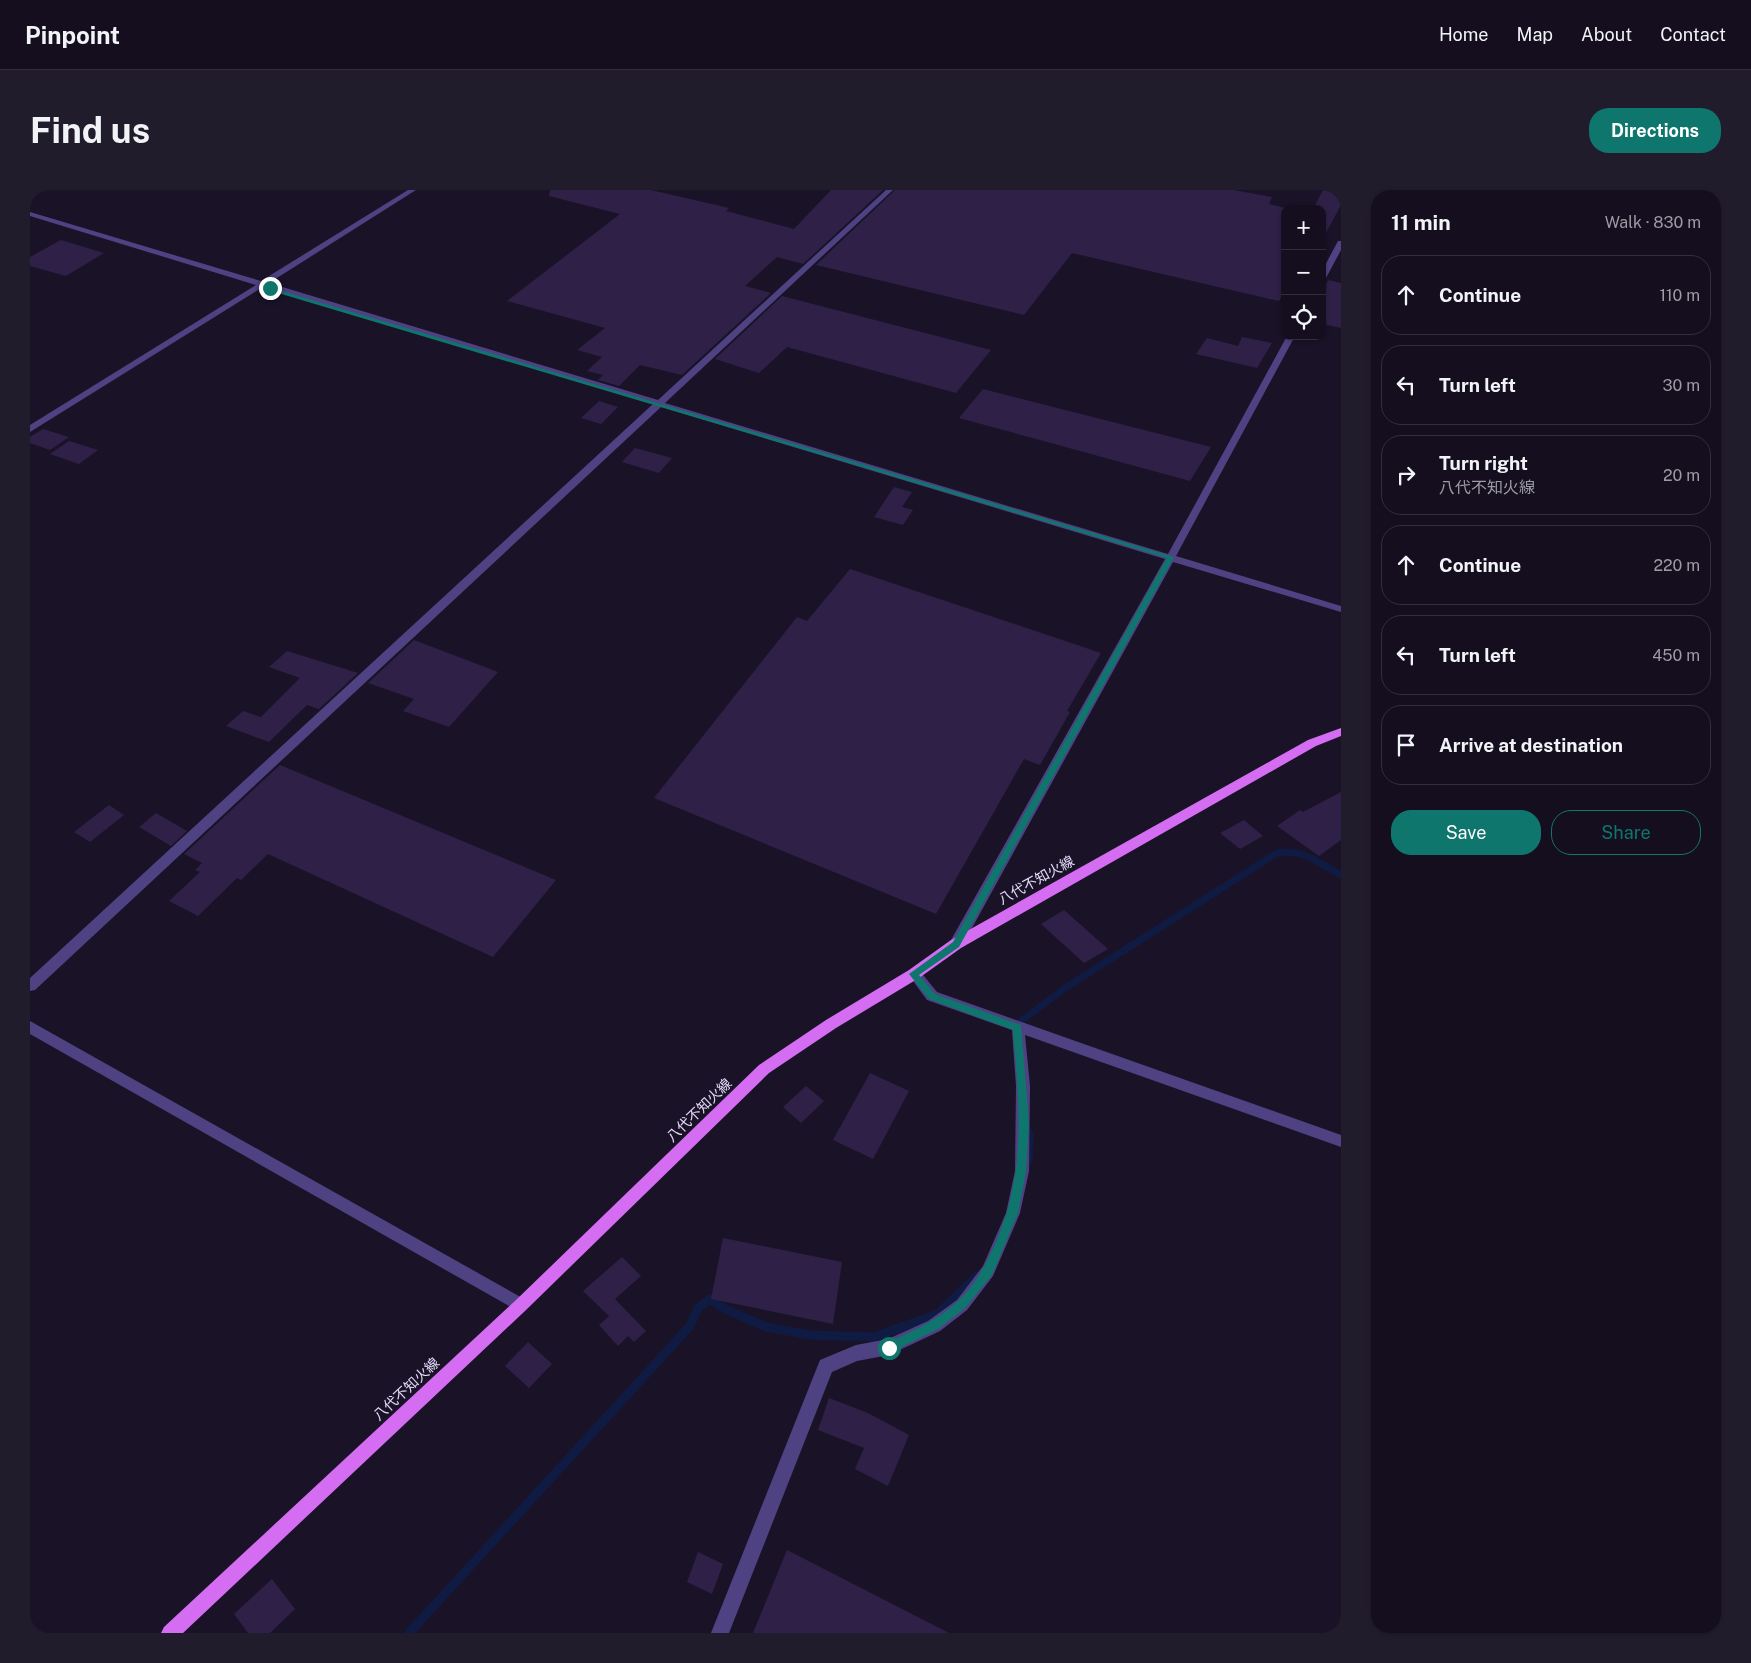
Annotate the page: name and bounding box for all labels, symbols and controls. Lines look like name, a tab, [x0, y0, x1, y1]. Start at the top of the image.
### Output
text: Pinpoint	[25, 21, 120, 49]
text: Home	[1439, 24, 1489, 45]
text: Map	[1517, 24, 1553, 45]
text: About	[1581, 24, 1632, 45]
text: Contact	[1660, 24, 1726, 45]
button: Directions	[1589, 108, 1721, 153]
text: Find us	[30, 110, 150, 151]
map controls	[1281, 205, 1326, 340]
button: +	[1281, 205, 1326, 250]
text: 11 min	[1391, 210, 1451, 235]
text: Walk · 830 m	[1605, 213, 1701, 232]
button: −	[1281, 250, 1326, 295]
route end	[259, 277, 282, 300]
icon: ahead	[1392, 281, 1420, 309]
text: Continue	[1439, 284, 1521, 306]
text: 110 m	[1659, 286, 1700, 305]
button: locate	[1281, 295, 1326, 340]
icon: left	[1392, 371, 1420, 399]
text: Turn left	[1439, 374, 1516, 396]
text: 30 m	[1663, 376, 1700, 395]
text: Turn right	[1439, 452, 1528, 474]
icon: right	[1392, 461, 1420, 489]
text: 20 m	[1663, 466, 1700, 485]
text: 八代不知火線	[1439, 478, 1535, 497]
icon: ahead	[1392, 551, 1420, 579]
text: Continue	[1439, 554, 1521, 576]
text: 220 m	[1653, 556, 1700, 575]
icon: left	[1392, 641, 1420, 669]
text: Turn left	[1439, 644, 1516, 666]
text: 450 m	[1652, 646, 1700, 665]
icon: arrive	[1392, 731, 1420, 759]
text: Arrive at destination	[1439, 734, 1623, 756]
button: Save	[1391, 810, 1541, 855]
button: Share	[1551, 810, 1701, 855]
street label: 八代不知火線	[995, 853, 1077, 907]
street label: 八代不知火線	[663, 1075, 735, 1145]
route start	[878, 1337, 901, 1360]
street label: 八代不知火線	[370, 1355, 442, 1423]

